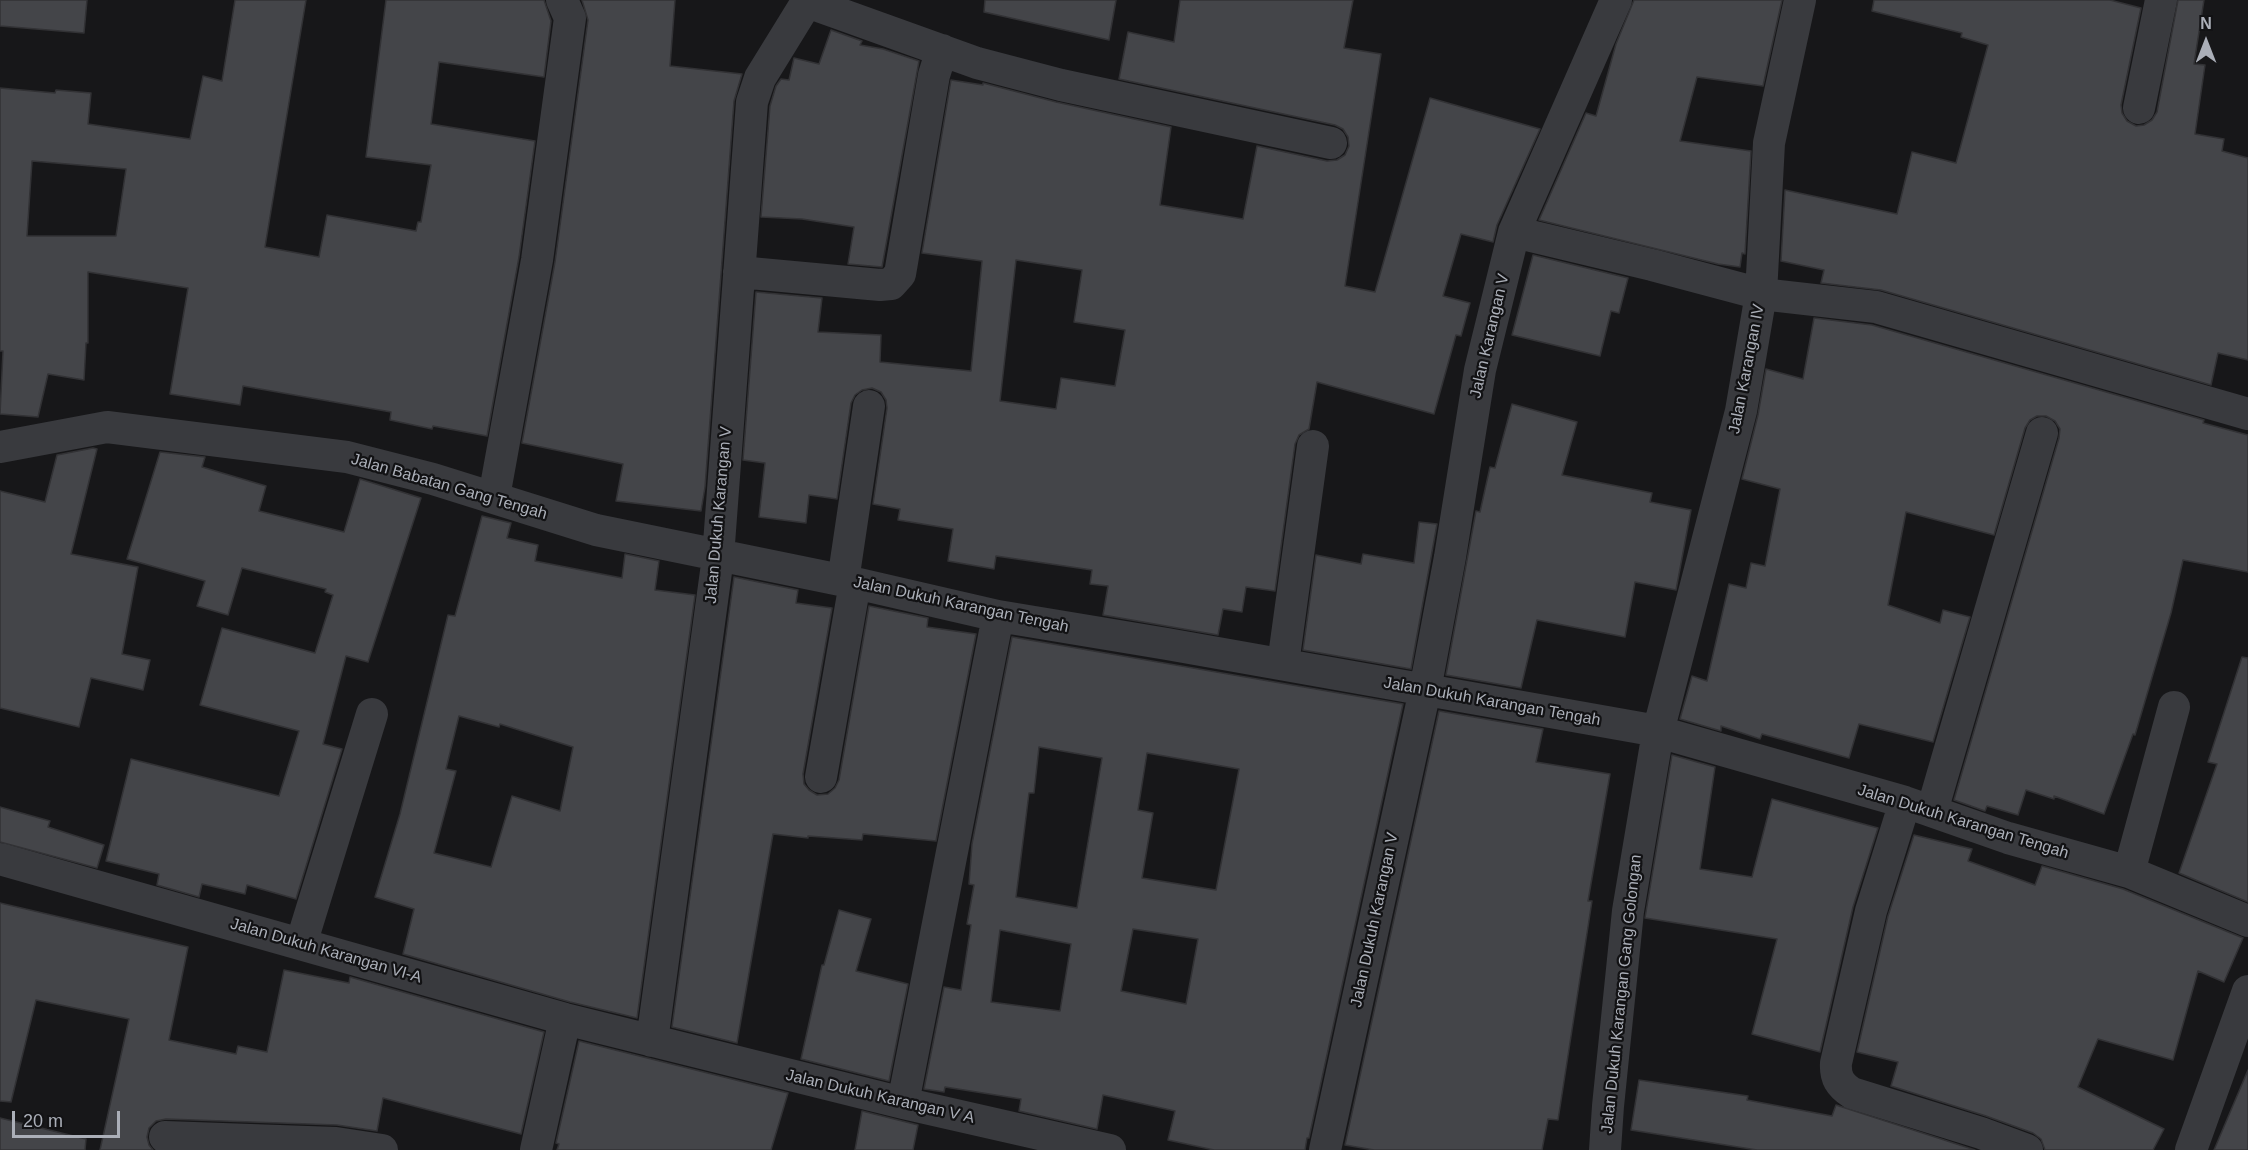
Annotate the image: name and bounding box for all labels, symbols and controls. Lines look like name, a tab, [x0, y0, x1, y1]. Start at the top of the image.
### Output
north arrow	[2176, 12, 2236, 72]
text: N	[2200, 15, 2212, 32]
street label: Jalan Karangan V	[1466, 272, 1514, 400]
street label: Jalan Karangan IV	[1725, 303, 1769, 435]
street label: Jalan Dukuh Karangan V	[702, 426, 736, 604]
street label: Jalan Babatan Gang Tengah	[349, 450, 549, 524]
street label: Jalan Dukuh Karangan Tengah	[852, 573, 1070, 637]
street label: Jalan Dukuh Karangan Tengah	[1382, 673, 1602, 731]
street label: Jalan Dukuh Karangan Tengah	[1855, 781, 2071, 863]
street label: Jalan Dukuh Karangan V	[1347, 831, 1403, 1009]
street label: Jalan Dukuh Karangan Gang Golongan	[1598, 854, 1646, 1134]
street label: Jalan Dukuh Karangan VI-A	[228, 914, 424, 988]
street label: Jalan Dukuh Karangan V A	[784, 1066, 976, 1128]
scale bar	[15, 1099, 123, 1137]
text: 20 m	[23, 1111, 63, 1131]

